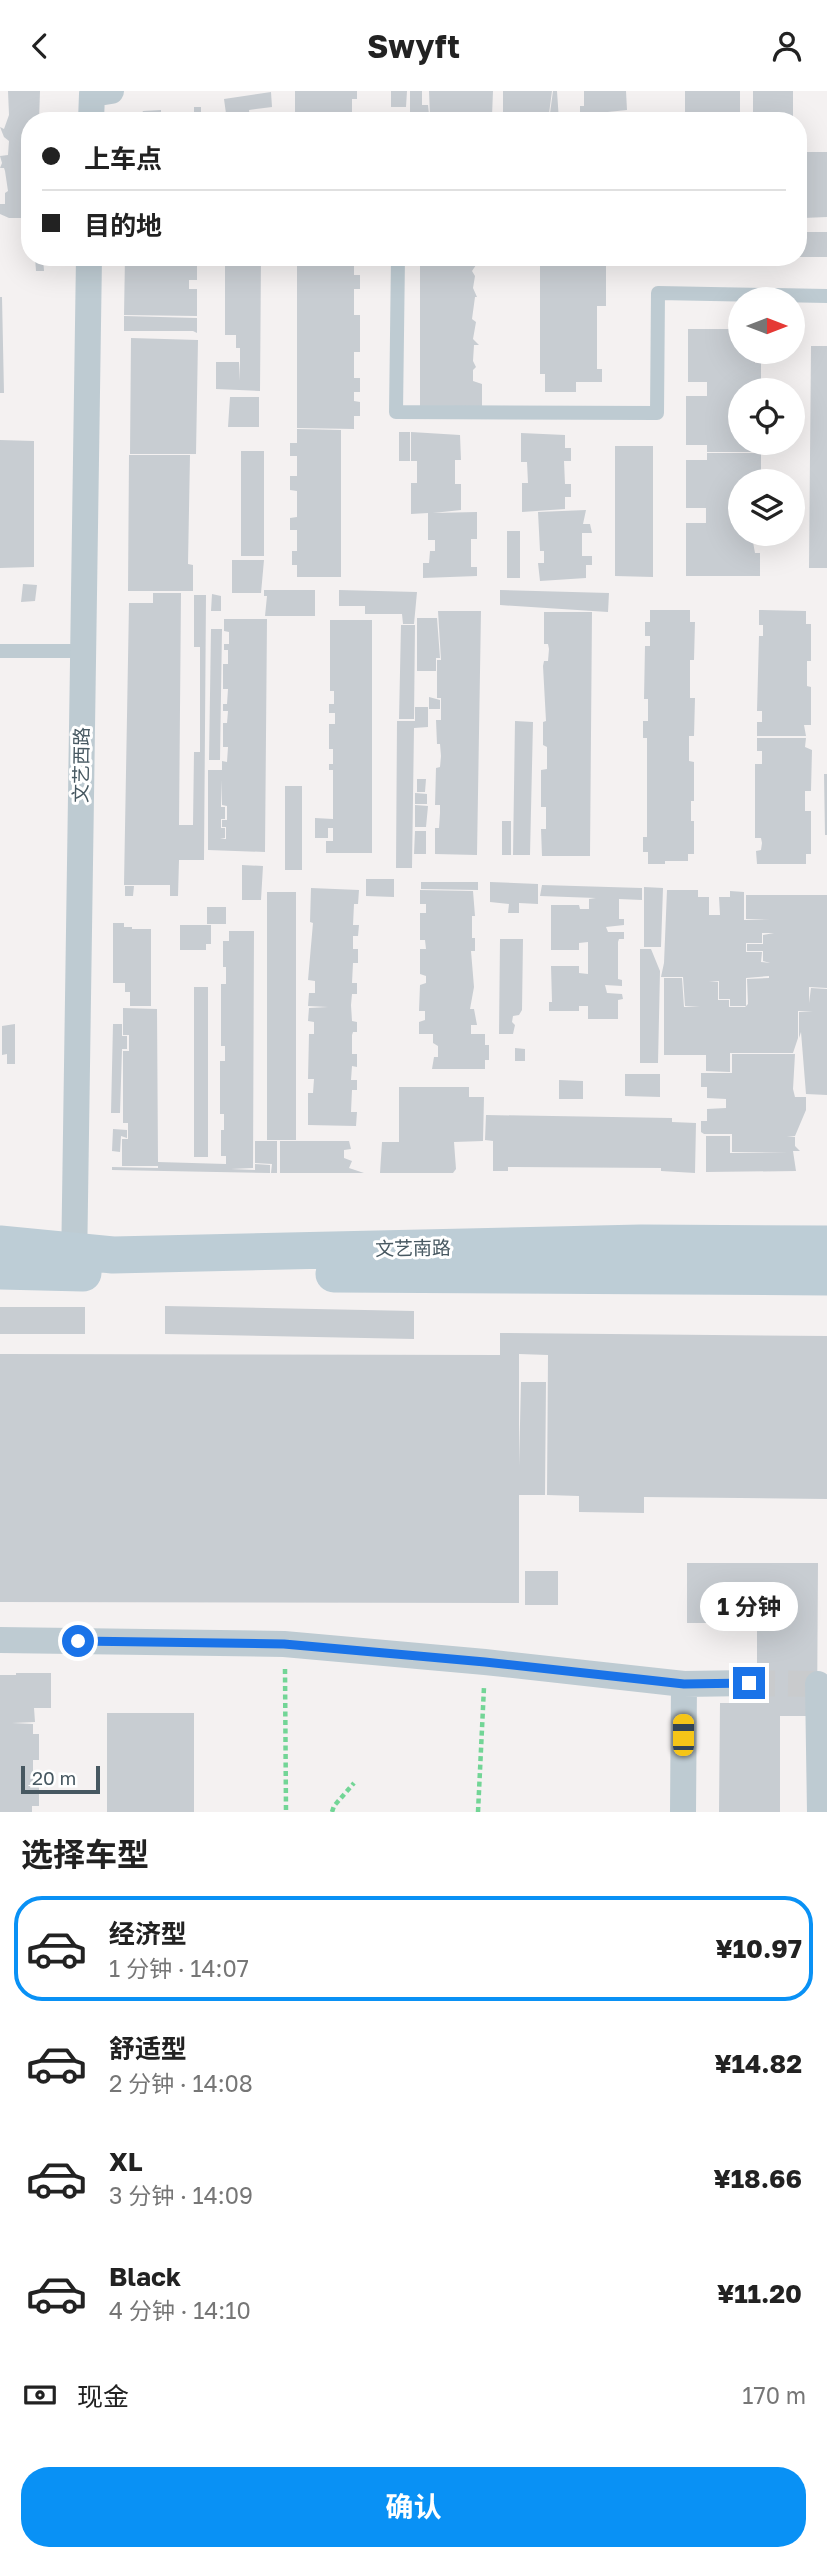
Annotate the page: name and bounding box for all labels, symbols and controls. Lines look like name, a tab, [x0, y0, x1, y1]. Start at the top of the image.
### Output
icon: back	[21, 27, 59, 65]
text: Swyft	[367, 27, 460, 65]
icon: person	[768, 27, 806, 65]
text: 上车点	[84, 143, 162, 174]
text: 目的地	[84, 210, 162, 241]
north arrow	[728, 287, 805, 364]
map controls	[728, 287, 805, 546]
button: locate	[728, 378, 805, 455]
button: layers	[728, 469, 805, 546]
street label: 文艺西路	[68, 727, 93, 803]
street label: 文艺南路	[375, 1235, 451, 1260]
callout: 1 分钟	[700, 1581, 798, 1631]
text: 1 分钟	[717, 1592, 781, 1620]
route start	[62, 1625, 94, 1657]
route end	[733, 1667, 765, 1699]
car	[673, 1714, 694, 1756]
scale bar	[21, 1763, 100, 1795]
text: 20 m	[32, 1766, 76, 1789]
text: 选择车型	[21, 1835, 149, 1873]
icon: car	[25, 1917, 88, 1980]
text: 经济型	[109, 1918, 187, 1949]
text: ¥10.97	[716, 1933, 802, 1964]
text: 1 分钟 · 14:07	[109, 1954, 249, 1982]
icon: car	[25, 2032, 88, 2095]
text: 舒适型	[109, 2033, 187, 2064]
text: ¥14.82	[714, 2048, 802, 2079]
text: 2 分钟 · 14:08	[109, 2069, 253, 2097]
text: XL	[109, 2146, 143, 2177]
icon: car	[25, 2147, 88, 2210]
text: ¥18.66	[713, 2163, 802, 2194]
text: 3 分钟 · 14:09	[109, 2181, 253, 2209]
text: Black	[109, 2261, 181, 2292]
icon: car	[25, 2262, 88, 2325]
text: ¥11.20	[717, 2278, 802, 2309]
text: 4 分钟 · 14:10	[109, 2296, 251, 2324]
icon: cash	[21, 2376, 59, 2414]
text: 现金	[77, 2381, 129, 2412]
text: 170 m	[742, 2381, 806, 2409]
button: 确认	[21, 2467, 806, 2547]

